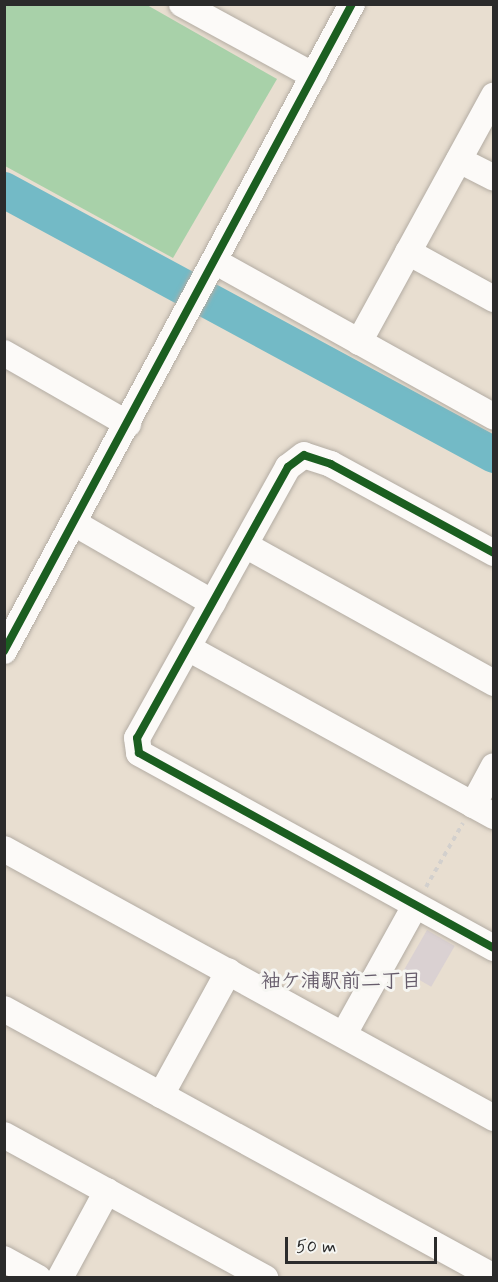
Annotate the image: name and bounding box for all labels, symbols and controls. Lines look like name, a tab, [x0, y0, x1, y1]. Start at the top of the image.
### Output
district label: 袖ケ浦駅前二丁目	[261, 969, 421, 993]
scale bar	[288, 1225, 440, 1263]
text: 50 m	[296, 1235, 336, 1259]

